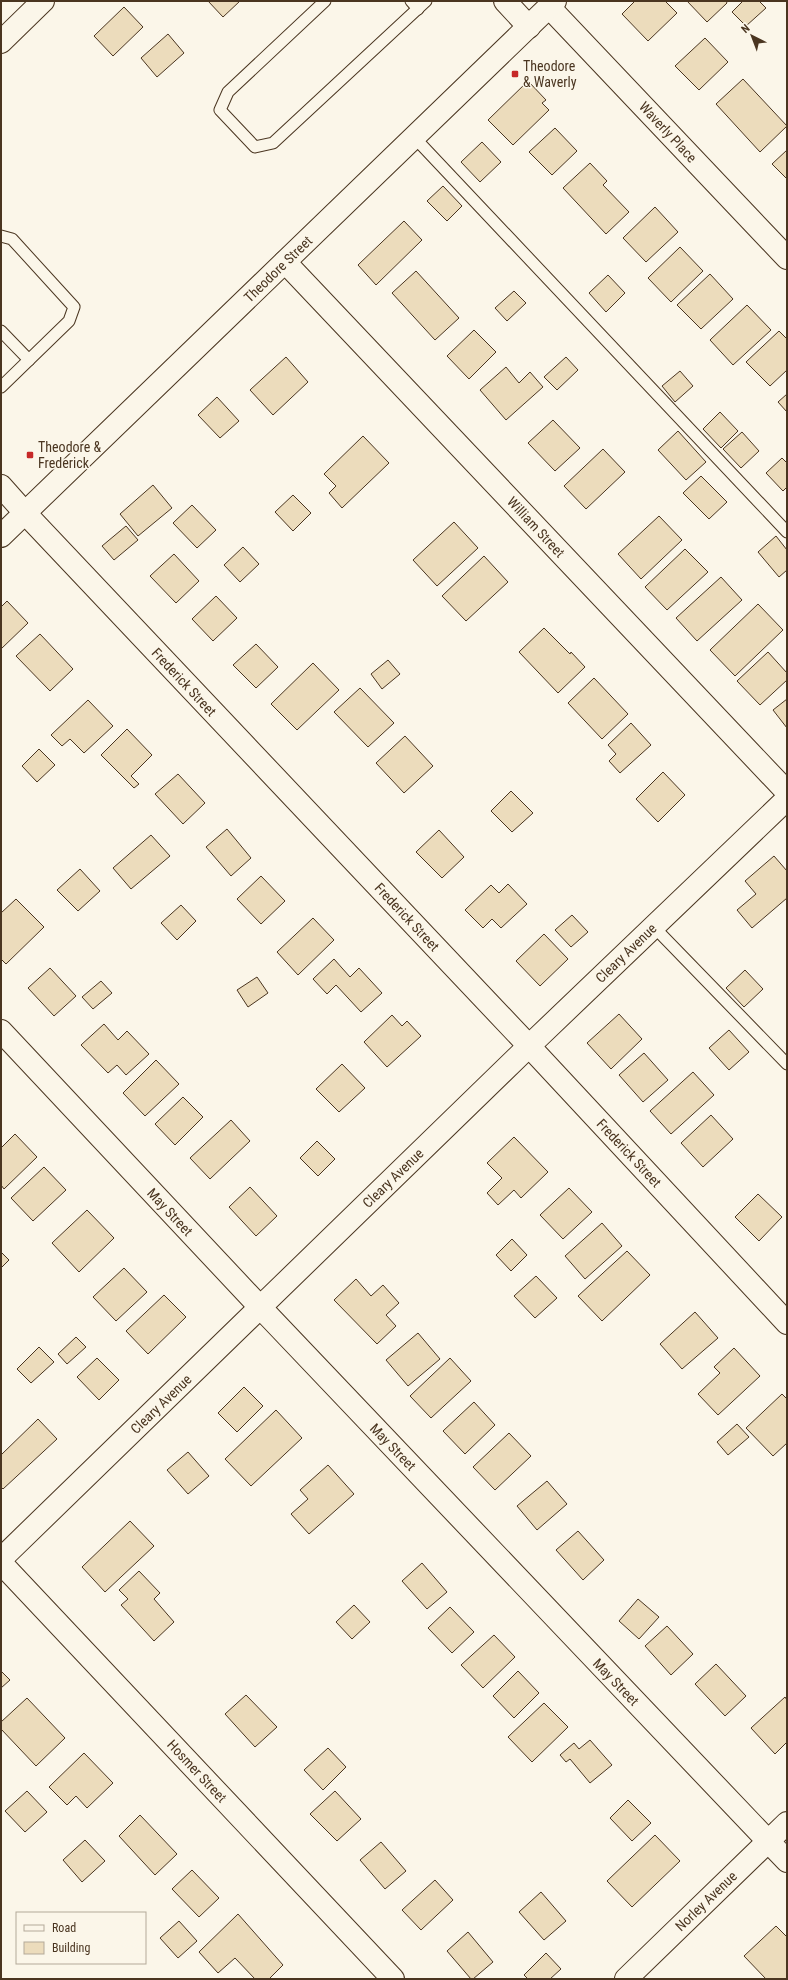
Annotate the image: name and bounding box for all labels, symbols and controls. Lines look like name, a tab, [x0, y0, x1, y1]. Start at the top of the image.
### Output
north arrow	[732, 16, 772, 56]
text: N	[739, 22, 753, 36]
place label: Theodore & Waverly	[523, 58, 577, 90]
marker: Theodore & Waverly	[510, 69, 520, 79]
street label: Waverly Place	[636, 98, 700, 166]
street label: Theodore Street	[241, 233, 315, 305]
place label: Theodore & Frederick	[38, 439, 102, 471]
marker: Theodore & Frederick	[25, 450, 35, 460]
street label: William Street	[504, 493, 568, 561]
street label: Frederick Street	[148, 645, 220, 719]
street label: Frederick Street	[371, 880, 443, 954]
street label: Cleary Avenue	[592, 920, 660, 986]
street label: Frederick Street	[593, 1116, 665, 1190]
street label: Cleary Avenue	[359, 1145, 427, 1211]
street label: May Street	[144, 1185, 196, 1239]
street label: Cleary Avenue	[127, 1371, 195, 1437]
street label: May Street	[367, 1420, 419, 1474]
street label: May Street	[590, 1655, 642, 1709]
street label: Hosmer Street	[164, 1736, 230, 1806]
street label: Norley Avenue	[672, 1868, 740, 1934]
legend	[16, 1912, 146, 1964]
text: Road	[52, 1921, 76, 1935]
text: Building	[52, 1941, 90, 1955]

